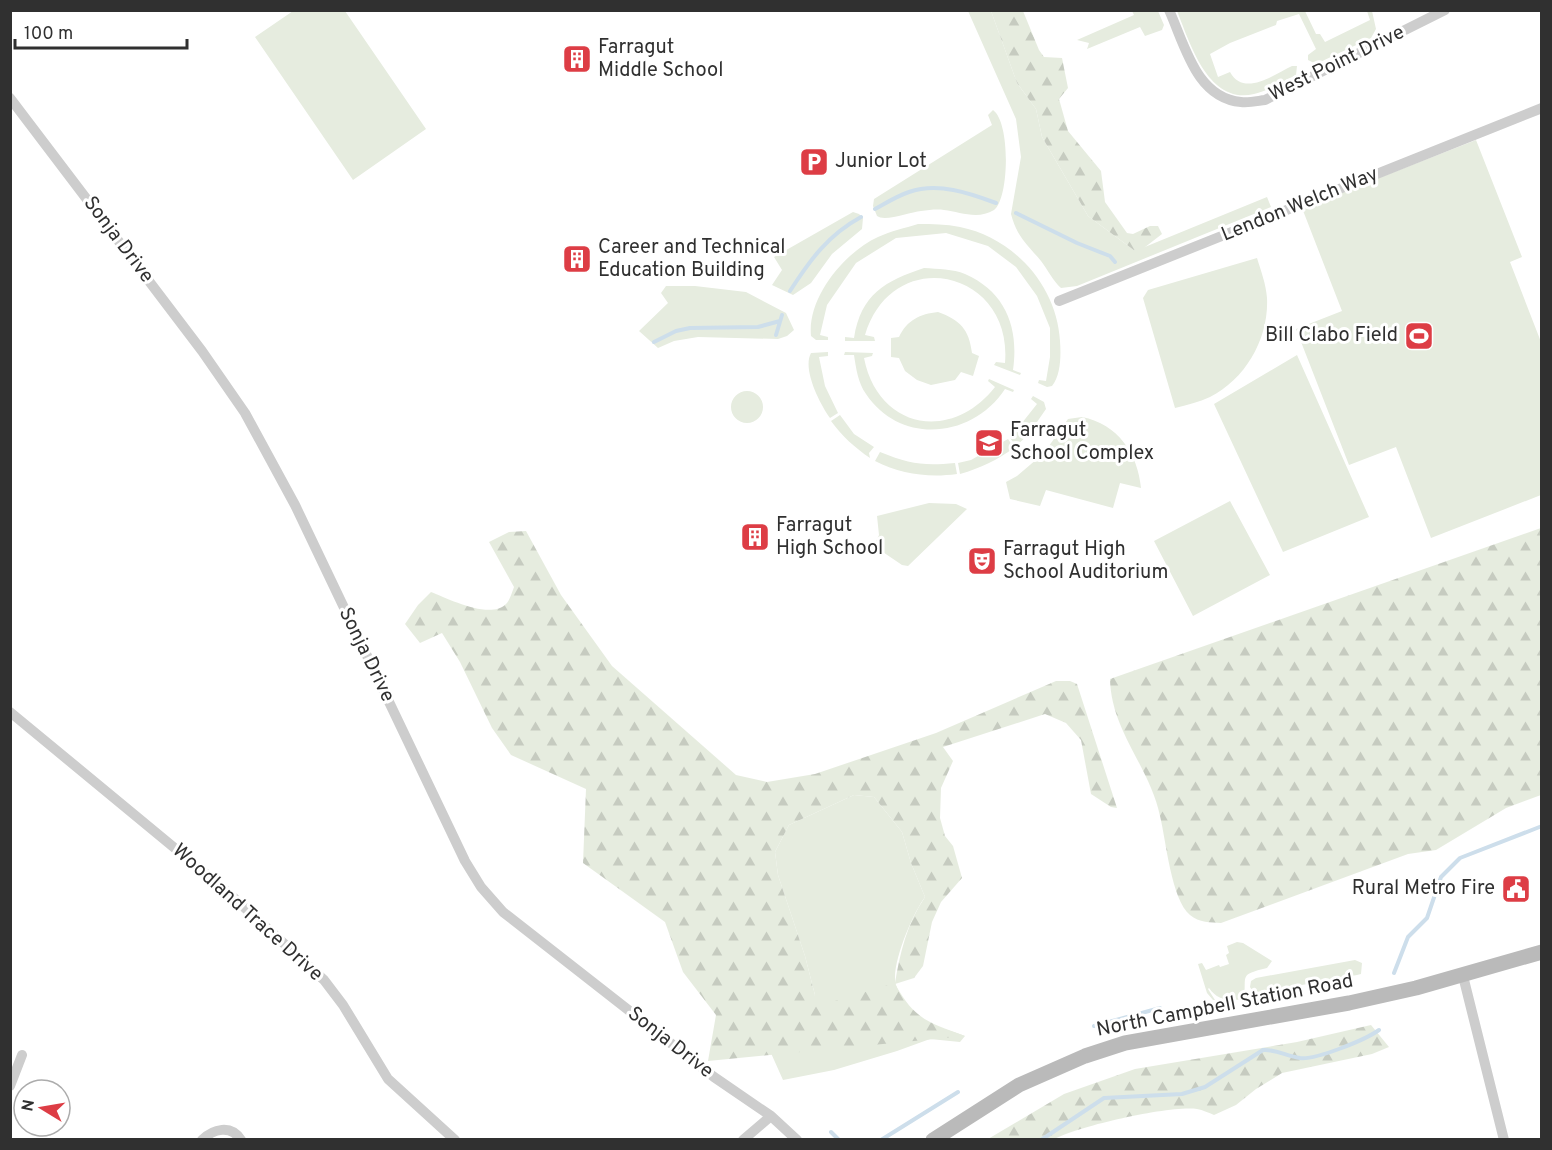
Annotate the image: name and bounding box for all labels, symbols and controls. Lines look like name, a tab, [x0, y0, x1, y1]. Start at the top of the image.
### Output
scale bar	[15, 12, 188, 50]
street label: West Point Drive	[1265, 20, 1409, 108]
text: 100 m	[24, 23, 73, 46]
place label: Farragut Middle School	[598, 35, 723, 84]
building icon: Farragut Middle School	[561, 43, 593, 75]
parking icon: Junior Lot	[798, 146, 830, 178]
place label: Junior Lot	[835, 149, 927, 175]
street label: Lendon Welch Way	[1218, 162, 1382, 248]
street label: Sonja Drive	[77, 191, 159, 289]
place label: Career and Technical Education Building	[598, 235, 785, 284]
building icon: Career and Technical Education Building	[561, 243, 593, 275]
sports icon: Bill Clabo Field	[1403, 320, 1435, 352]
place label: Bill Clabo Field	[1265, 323, 1398, 349]
place label: Farragut School Complex	[1010, 418, 1154, 467]
school or university icon: Farragut School Complex	[973, 427, 1005, 459]
place label: Farragut High School	[776, 513, 883, 562]
building icon: Farragut High School	[739, 521, 771, 553]
place label: Farragut High School Auditorium	[1003, 537, 1168, 586]
theatre icon: Farragut High School Auditorium	[966, 545, 998, 577]
street label: Sonja Drive	[332, 603, 400, 707]
street label: Woodland Trace Drive	[166, 838, 328, 988]
public building icon: Rural Metro Fire	[1500, 873, 1532, 905]
place label: Rural Metro Fire	[1352, 876, 1495, 902]
street label: North Campbell Station Road	[1094, 968, 1356, 1044]
street label: Sonja Drive	[622, 1001, 718, 1085]
north arrow	[12, 1078, 72, 1138]
text: N	[18, 1098, 40, 1113]

